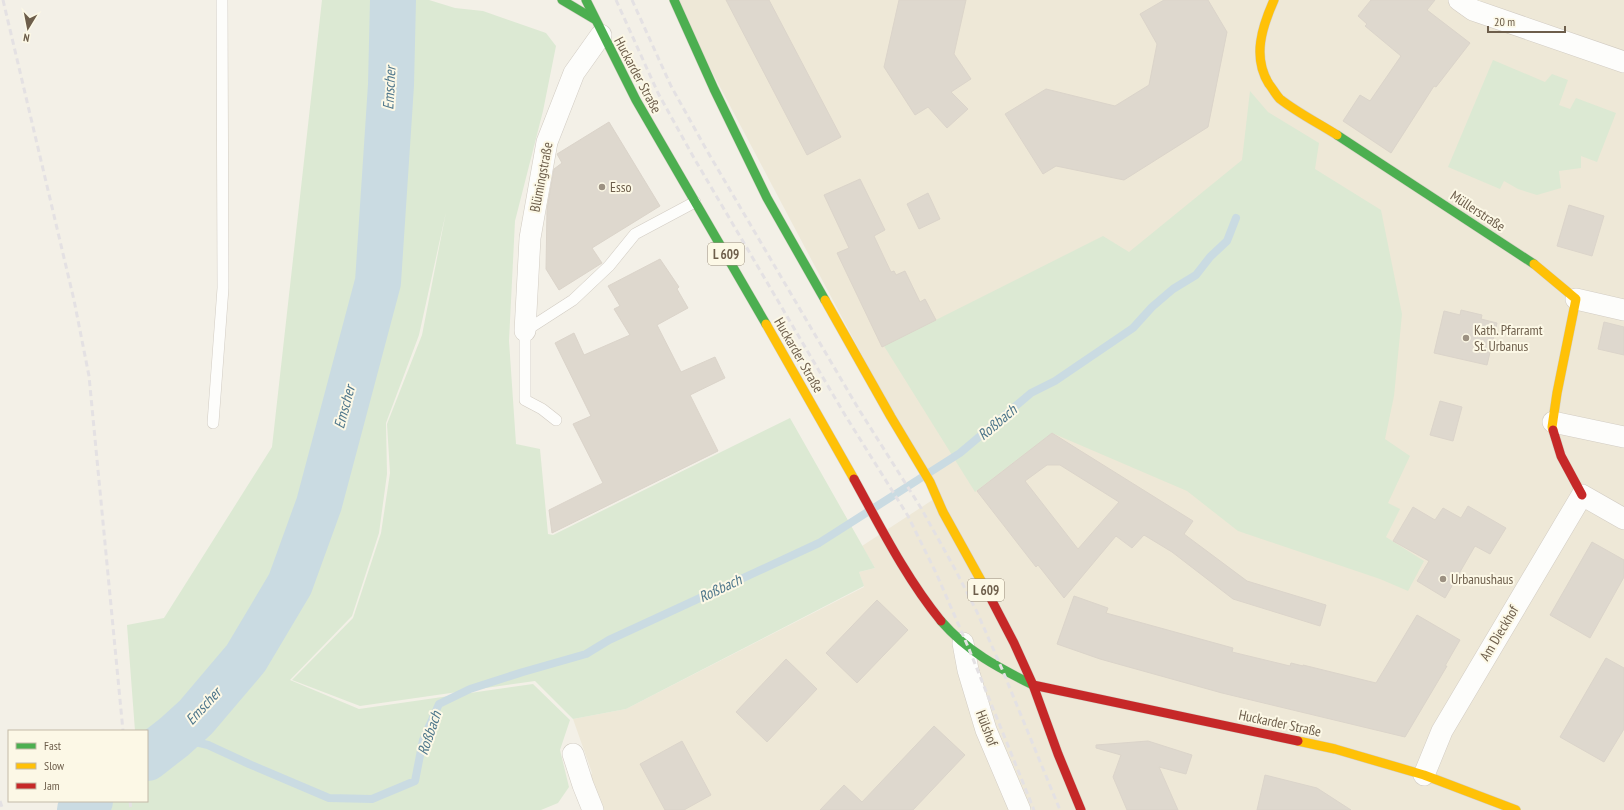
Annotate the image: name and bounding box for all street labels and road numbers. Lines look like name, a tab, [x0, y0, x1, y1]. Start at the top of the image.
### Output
street label: Huckarder Straße	[610, 34, 666, 116]
street label: Blümingstraße	[525, 140, 557, 214]
street label: Müllerstraße	[1447, 187, 1509, 235]
road number: L 609	[708, 243, 744, 265]
street label: Huckarder Straße	[770, 314, 828, 396]
road number: L 609	[968, 579, 1004, 601]
street label: Am Dieckhof	[1476, 602, 1523, 664]
street label: Huckarder Straße	[1237, 705, 1323, 741]
street label: Hülshof	[972, 707, 1002, 749]

